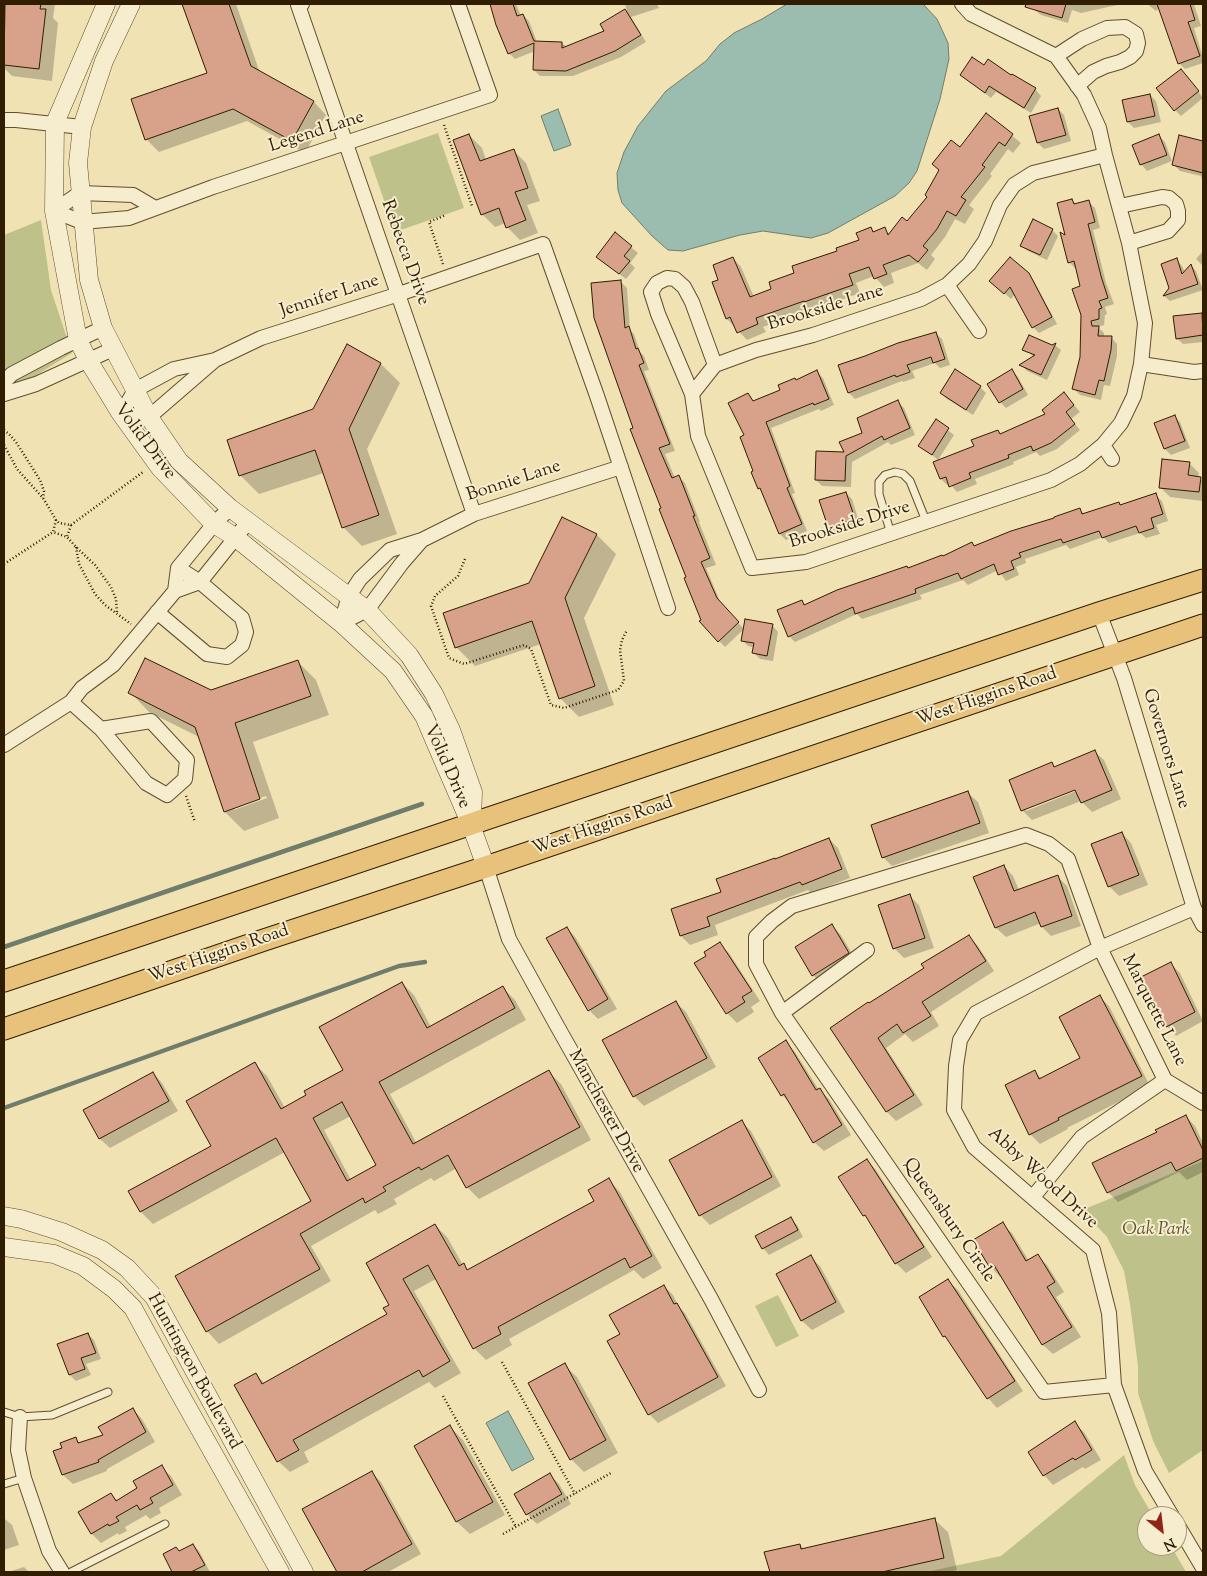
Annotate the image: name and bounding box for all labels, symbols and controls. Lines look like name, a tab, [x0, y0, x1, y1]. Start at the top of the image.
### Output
street label: Legend Lane	[267, 107, 367, 159]
street label: Rebecca Drive	[375, 197, 433, 309]
street label: Jennifer Lane	[278, 271, 382, 323]
street label: Brookside Lane	[766, 281, 886, 337]
street label: Volid Drive	[108, 400, 180, 484]
street label: Bonnie Lane	[464, 457, 564, 507]
street label: Brookside Drive	[787, 497, 913, 555]
street label: West Higgins Road	[914, 664, 1060, 732]
street label: Governors Lane	[1137, 687, 1193, 811]
street label: Volid Drive	[418, 722, 474, 812]
street label: West Higgins Road	[530, 793, 676, 861]
street label: West Higgins Road	[146, 921, 292, 989]
street label: Marquette Lane	[1116, 952, 1190, 1070]
street label: Manchester Drive	[562, 1047, 648, 1177]
street label: Abby Wood Drive	[982, 1124, 1102, 1234]
street label: Queensbury Circle	[897, 1155, 999, 1287]
park label: Oak Park	[1122, 1220, 1190, 1242]
street label: Huntington Boulevard	[141, 1290, 245, 1454]
north arrow	[1137, 1506, 1187, 1556]
text: N	[1159, 1532, 1179, 1555]

